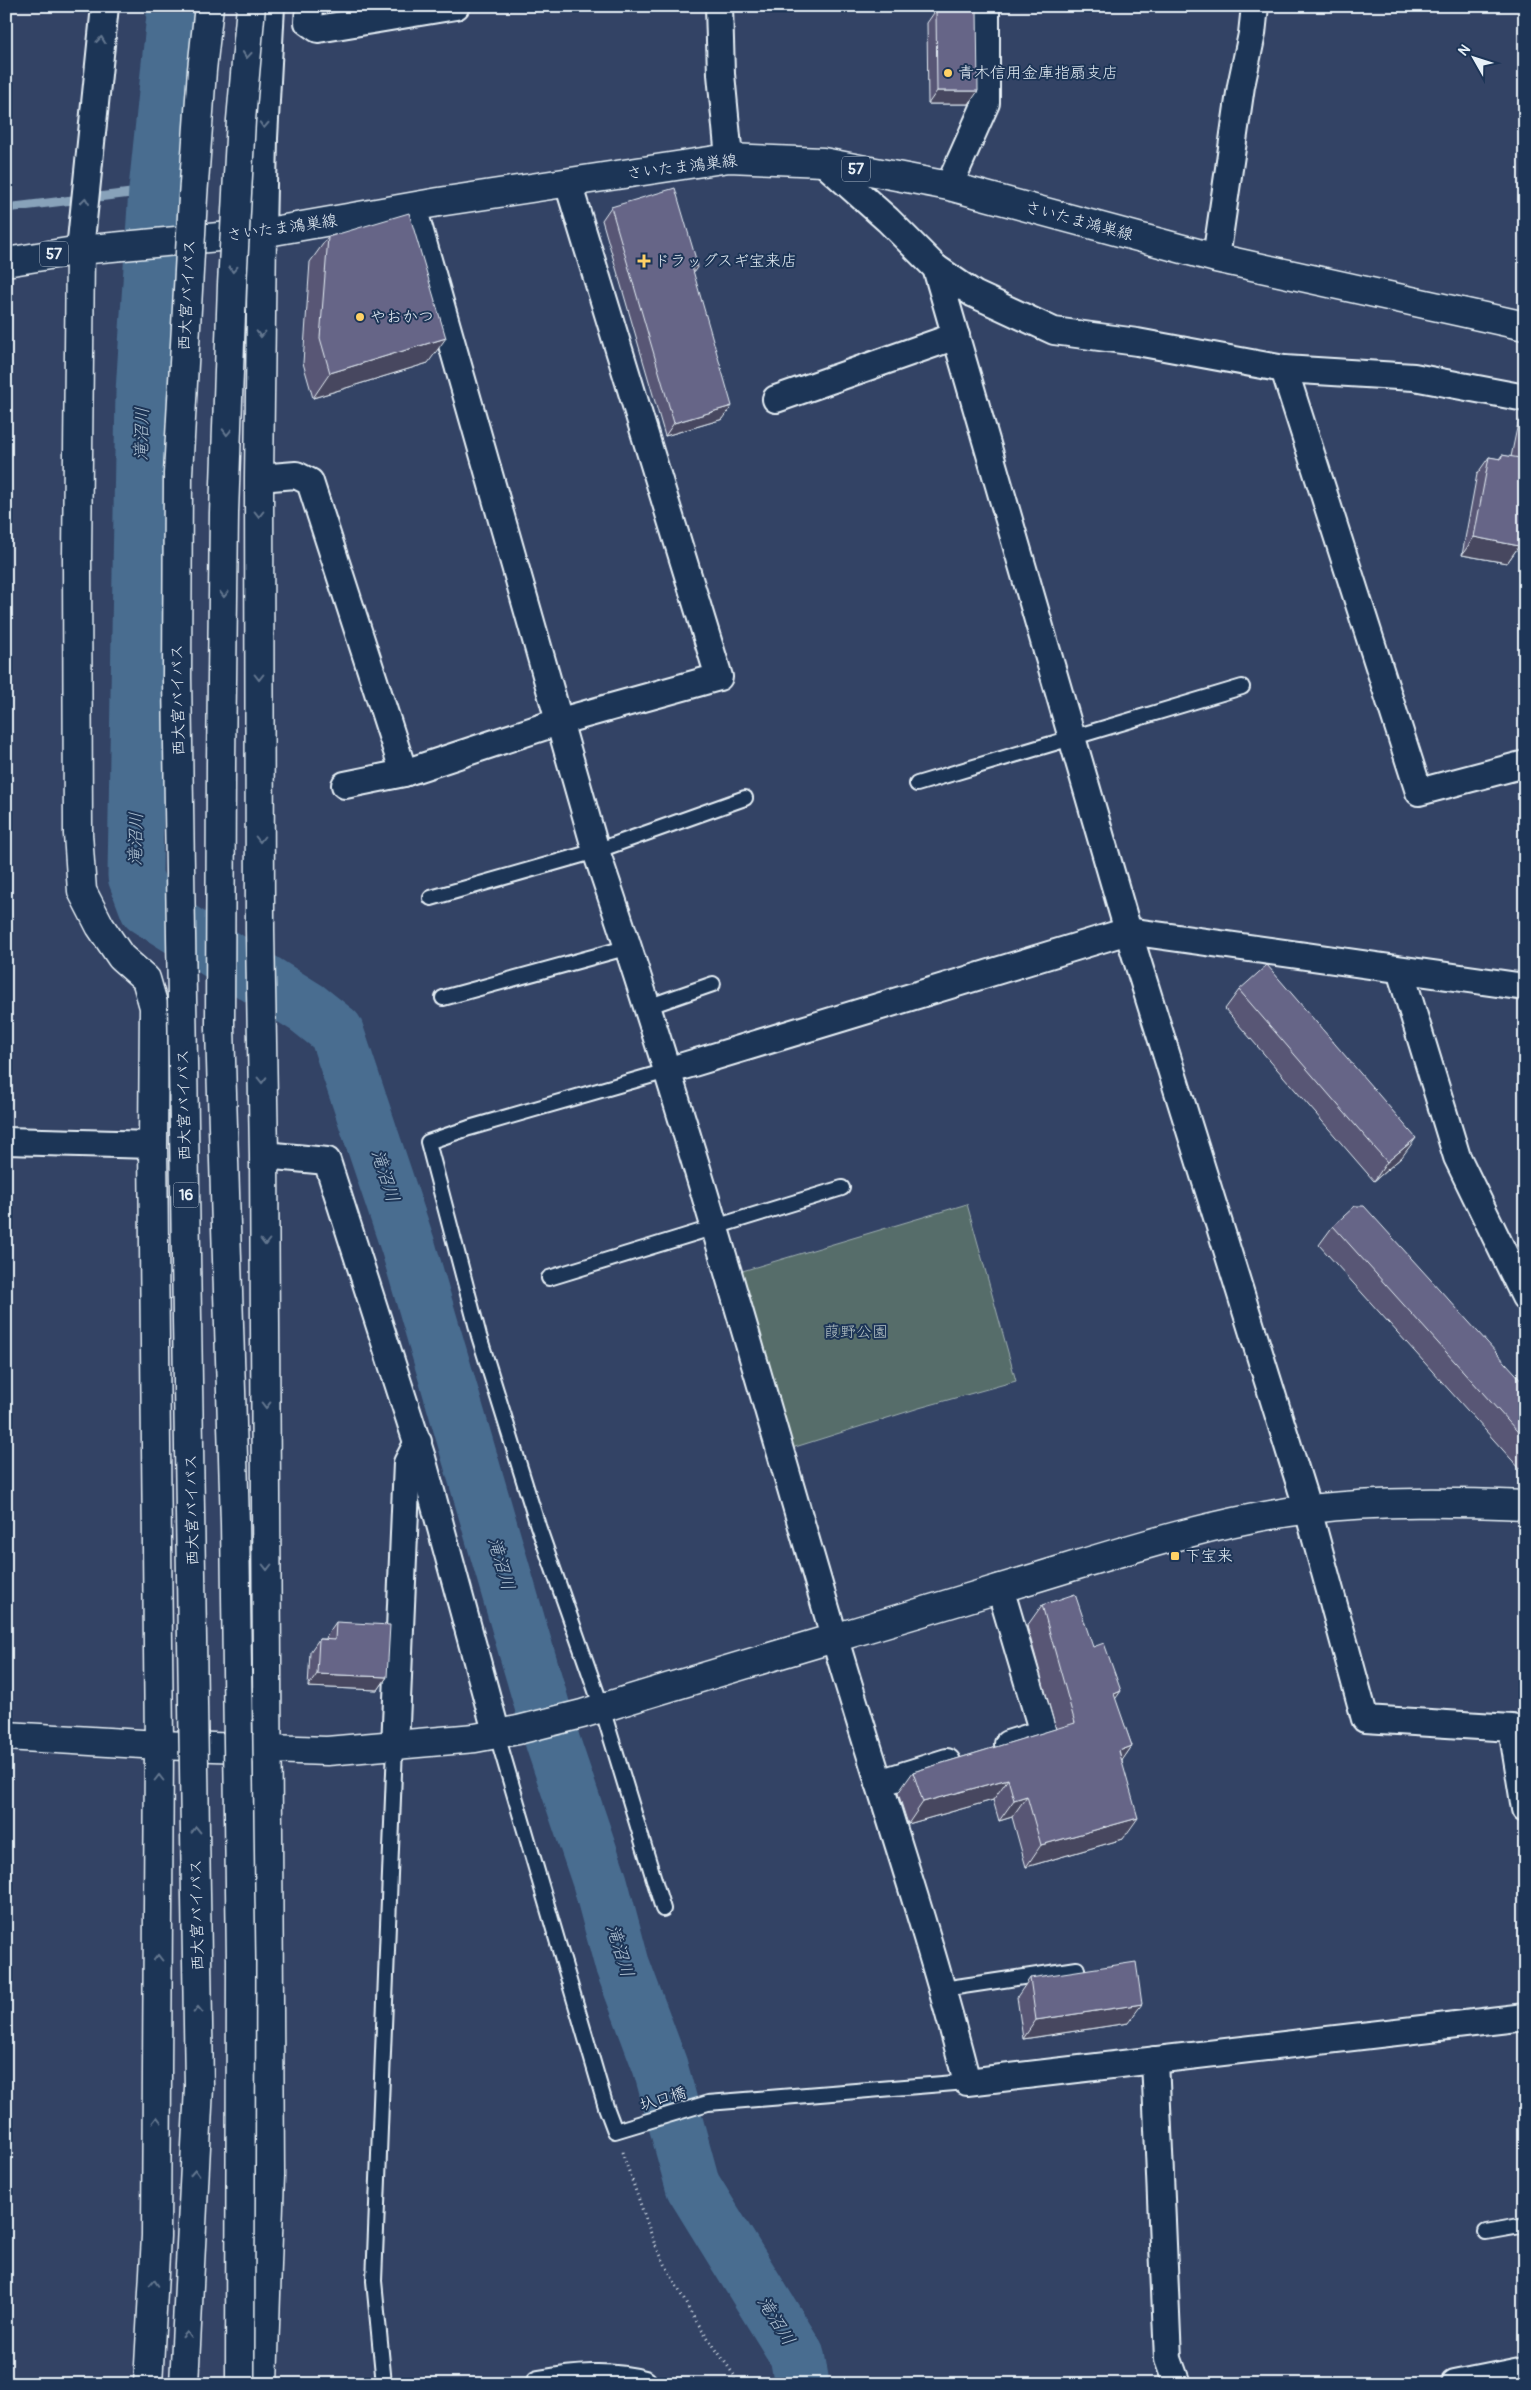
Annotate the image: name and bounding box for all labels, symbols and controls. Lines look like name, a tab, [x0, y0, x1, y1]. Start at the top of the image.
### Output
north arrow	[1448, 32, 1498, 82]
one-way arrow	[95, 35, 106, 43]
text: N	[1455, 41, 1474, 59]
one-way arrow	[241, 51, 252, 59]
place label: 青木信用金庫指扇支店	[958, 63, 1118, 83]
marker: 青木信用金庫指扇支店	[942, 67, 954, 79]
one-way arrow	[259, 121, 270, 129]
street label: さいたま鴻巣線	[626, 150, 738, 184]
road number: 57	[842, 156, 870, 182]
one-way arrow	[79, 197, 90, 205]
street label: さいたま鴻巣線	[1023, 197, 1135, 245]
street label: さいたま鴻巣線	[225, 210, 339, 246]
street label: 西大宮バイパス	[174, 239, 200, 351]
road number: 57	[40, 242, 68, 266]
place label: ドラッグスギ宝来店	[654, 251, 797, 271]
marker: ドラッグスギ宝来店	[638, 255, 650, 267]
one-way arrow	[228, 266, 238, 274]
place label: やおかつ	[370, 307, 434, 327]
marker: やおかつ	[354, 311, 366, 323]
one-way arrow	[256, 330, 266, 338]
water label: 滝沼川	[130, 407, 154, 461]
one-way arrow	[222, 428, 233, 436]
one-way arrow	[254, 510, 264, 518]
one-way arrow	[218, 590, 229, 598]
street label: 西大宮バイパス	[167, 644, 189, 756]
one-way arrow	[254, 673, 264, 681]
water label: 滝沼川	[124, 812, 148, 866]
one-way arrow	[255, 836, 265, 843]
street label: 西大宮バイパス	[173, 1049, 195, 1161]
one-way arrow	[257, 1076, 267, 1084]
water label: 滝沼川	[366, 1147, 404, 1205]
road number: 16	[174, 1182, 198, 1208]
one-way arrow	[260, 1238, 270, 1246]
park label: 葭野公園	[824, 1322, 888, 1342]
one-way arrow	[261, 1401, 271, 1409]
street label: 西大宮バイパス	[181, 1454, 203, 1566]
water label: 滝沼川	[483, 1535, 519, 1593]
place label: 下宝来	[1185, 1546, 1233, 1566]
marker: 下宝来	[1169, 1550, 1181, 1562]
one-way arrow	[262, 1564, 272, 1571]
one-way arrow	[154, 1773, 164, 1781]
one-way arrow	[191, 1826, 201, 1834]
street label: 西大宮バイパス	[186, 1859, 208, 1971]
water label: 滝沼川	[601, 1922, 639, 1980]
one-way arrow	[153, 1953, 163, 1961]
one-way arrow	[193, 2006, 204, 2014]
street label: 圦口橋	[637, 2082, 689, 2116]
one-way arrow	[152, 2116, 162, 2124]
one-way arrow	[190, 2169, 201, 2177]
one-way arrow	[148, 2278, 159, 2286]
water label: 滝沼川	[752, 2292, 800, 2350]
one-way arrow	[182, 2331, 193, 2339]

